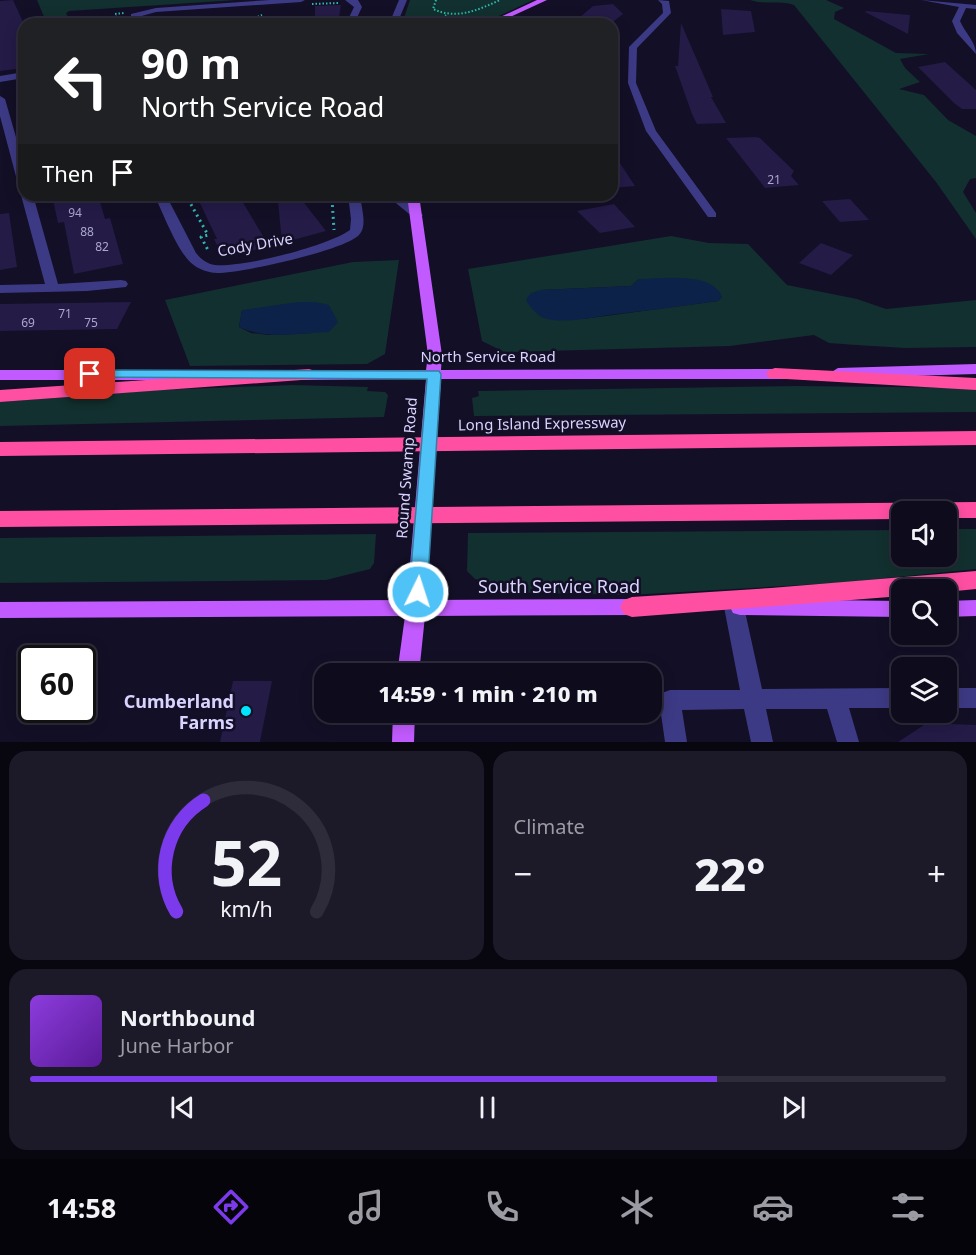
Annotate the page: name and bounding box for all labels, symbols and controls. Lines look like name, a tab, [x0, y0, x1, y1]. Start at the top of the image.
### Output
text: 90 m	[141, 34, 241, 91]
icon: left	[42, 42, 120, 120]
text: North Service Road	[141, 88, 384, 125]
icon: arrive	[106, 156, 139, 189]
text: Then	[42, 158, 94, 188]
house number: 21	[767, 171, 781, 188]
house number: 94	[68, 204, 82, 221]
house number: 88	[80, 223, 94, 240]
street label: Cody Drive	[216, 228, 294, 260]
house number: 82	[95, 238, 109, 255]
house number: 71	[58, 305, 72, 322]
house number: 69	[21, 314, 35, 331]
house number: 75	[84, 314, 98, 331]
street label: North Service Road	[420, 346, 556, 366]
pin	[64, 348, 115, 399]
icon: arrive	[73, 357, 106, 390]
street label: Round Swamp Road	[391, 397, 421, 539]
street label: Long Island Expressway	[458, 412, 627, 434]
map controls	[891, 501, 957, 723]
button: sound	[891, 501, 957, 567]
position arrow	[386, 560, 450, 624]
street label: South Service Road	[478, 574, 640, 598]
button: search	[891, 579, 957, 645]
speed limit sign: 60	[18, 645, 96, 723]
button: layers	[891, 657, 957, 723]
text: 14:59 · 1 min · 210 m	[378, 678, 598, 708]
place label: Cumberland Farms	[124, 689, 234, 734]
marker: Cumberland Farms	[239, 704, 253, 718]
text: Climate	[514, 813, 585, 840]
text: 52	[211, 819, 282, 904]
text: 22°	[694, 843, 765, 904]
text: −	[514, 851, 532, 896]
text: +	[927, 851, 946, 896]
text: km/h	[220, 895, 273, 924]
text: Northbound	[120, 1002, 255, 1032]
text: June Harbor	[120, 1032, 234, 1059]
icon: previous	[166, 1091, 199, 1124]
icon: pause	[471, 1091, 504, 1124]
icon: next	[777, 1091, 810, 1124]
icon: directions	[210, 1186, 252, 1228]
icon: music	[345, 1186, 387, 1228]
icon: phone	[481, 1186, 523, 1228]
icon: climate	[616, 1186, 658, 1228]
icon: car	[752, 1186, 794, 1228]
icon: filters	[887, 1186, 929, 1228]
text: 14:58	[47, 1189, 116, 1226]

